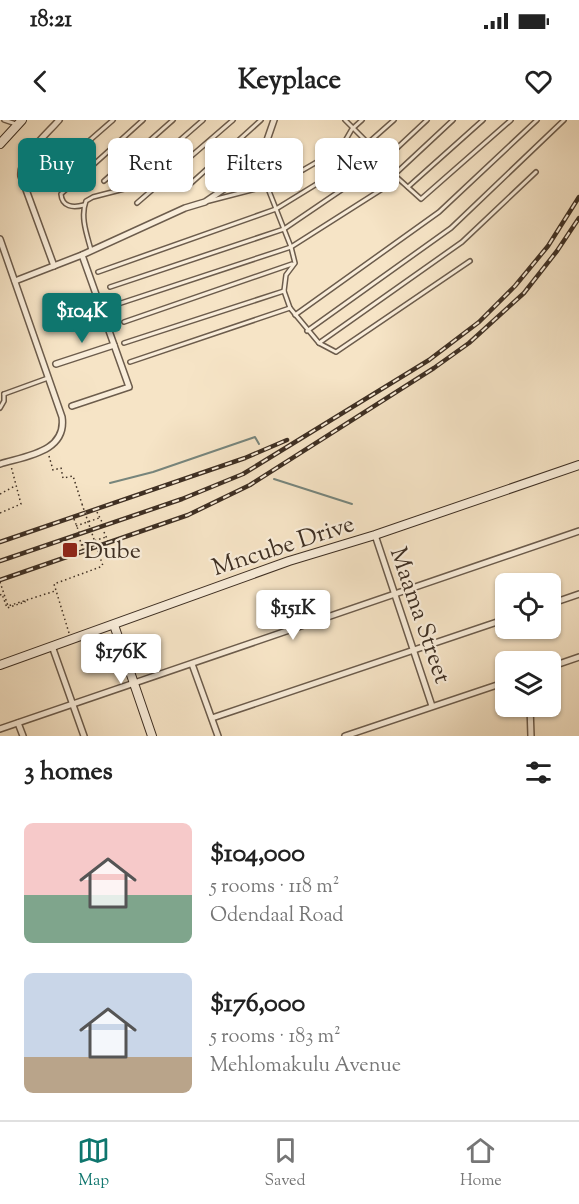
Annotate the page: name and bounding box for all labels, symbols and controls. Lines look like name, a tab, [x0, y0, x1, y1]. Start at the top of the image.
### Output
text: 18:21	[30, 5, 72, 37]
text: Keyplace	[238, 62, 341, 101]
icon: back	[24, 65, 57, 98]
icon: heart	[522, 65, 555, 98]
chip: Buy	[18, 138, 96, 192]
chip: Rent	[108, 138, 193, 192]
chip: Filters	[205, 138, 303, 192]
chip: New	[315, 138, 399, 192]
pin: $104K	[40, 293, 124, 344]
text: $104K	[56, 298, 108, 327]
street label: Mncube Drive	[208, 508, 359, 586]
place label: Dube	[84, 535, 141, 569]
marker: Dube	[61, 541, 79, 559]
street label: Maama Street	[380, 543, 458, 688]
map controls	[495, 573, 561, 717]
button: locate	[495, 573, 561, 639]
pin: $151K	[251, 590, 335, 641]
text: $151K	[270, 595, 316, 624]
pin: $176K	[79, 634, 163, 685]
text: $176K	[95, 639, 147, 668]
button: layers	[495, 651, 561, 717]
text: 3 homes	[24, 754, 113, 791]
icon: filters	[522, 756, 555, 789]
text: $104,000	[210, 836, 305, 873]
icon: home	[72, 847, 144, 919]
text: 5 rooms · 118 m²	[210, 873, 340, 902]
text: Odendaal Road	[210, 902, 344, 931]
text: $176,000	[210, 986, 305, 1023]
icon: home	[72, 997, 144, 1069]
text: 5 rooms · 183 m²	[210, 1023, 341, 1052]
text: Mehlomakulu Avenue	[210, 1052, 401, 1081]
tab: Map	[77, 1134, 110, 1193]
tab: Saved	[264, 1134, 306, 1193]
tab: Home	[460, 1134, 502, 1193]

